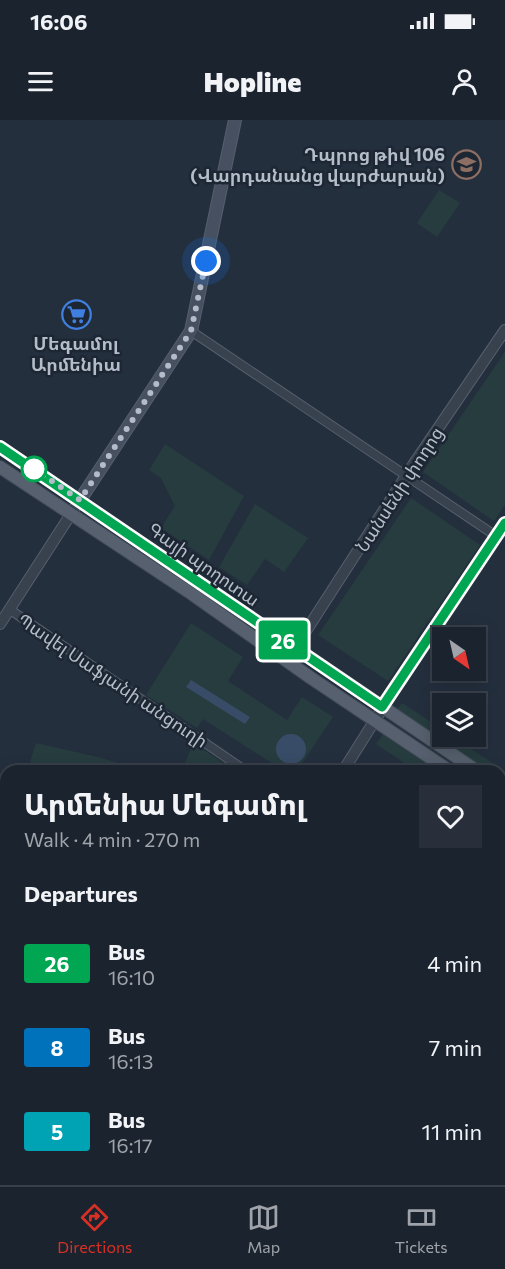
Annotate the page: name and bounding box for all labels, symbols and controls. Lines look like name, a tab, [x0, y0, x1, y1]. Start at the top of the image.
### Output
text: 16:06	[30, 8, 88, 35]
icon: menu	[24, 65, 57, 98]
text: Hopline	[204, 65, 301, 98]
icon: person	[448, 65, 481, 98]
place label: Դպրոց թիվ 106 (Վարդանանց վարժարան)	[190, 143, 445, 186]
school or university icon: Դպրոց թիվ 106 (Վարդանանց վարժարան)	[450, 148, 482, 180]
your location	[191, 246, 221, 276]
supermarket icon: Մեգամոլ Արմենիա	[60, 298, 92, 330]
place label: Մեգամոլ Արմենիա	[31, 332, 121, 375]
street label: Նանսենի փողոց	[350, 422, 448, 556]
unlabelled marker	[21, 456, 47, 482]
street label: Գայի պողոտա	[144, 517, 264, 611]
street label: Պավել Սաֆյանի անցուղի	[14, 608, 212, 752]
line badge: 26	[256, 620, 310, 660]
north arrow	[432, 627, 486, 681]
map controls	[432, 627, 486, 747]
text: 26	[271, 628, 295, 653]
button: layers	[432, 693, 486, 747]
button: heart	[419, 785, 482, 848]
text: Արմենիա Մեգամոլ	[24, 787, 306, 821]
text: Walk · 4 min · 270 m	[24, 827, 200, 851]
text: Departures	[24, 880, 138, 907]
text: Bus	[108, 938, 145, 965]
text: 4 min	[427, 950, 482, 977]
text: 26	[45, 951, 69, 976]
text: 16:10	[108, 965, 155, 989]
text: Bus	[108, 1022, 145, 1049]
text: 7 min	[429, 1034, 482, 1061]
text: 8	[51, 1035, 64, 1060]
text: 16:13	[108, 1049, 153, 1073]
text: Bus	[108, 1106, 145, 1133]
text: 11 min	[422, 1118, 482, 1145]
text: 5	[51, 1119, 63, 1144]
text: 16:17	[108, 1133, 153, 1157]
tab: Directions	[57, 1201, 132, 1256]
tab: Map	[247, 1201, 280, 1256]
tab: Tickets	[395, 1201, 448, 1256]

